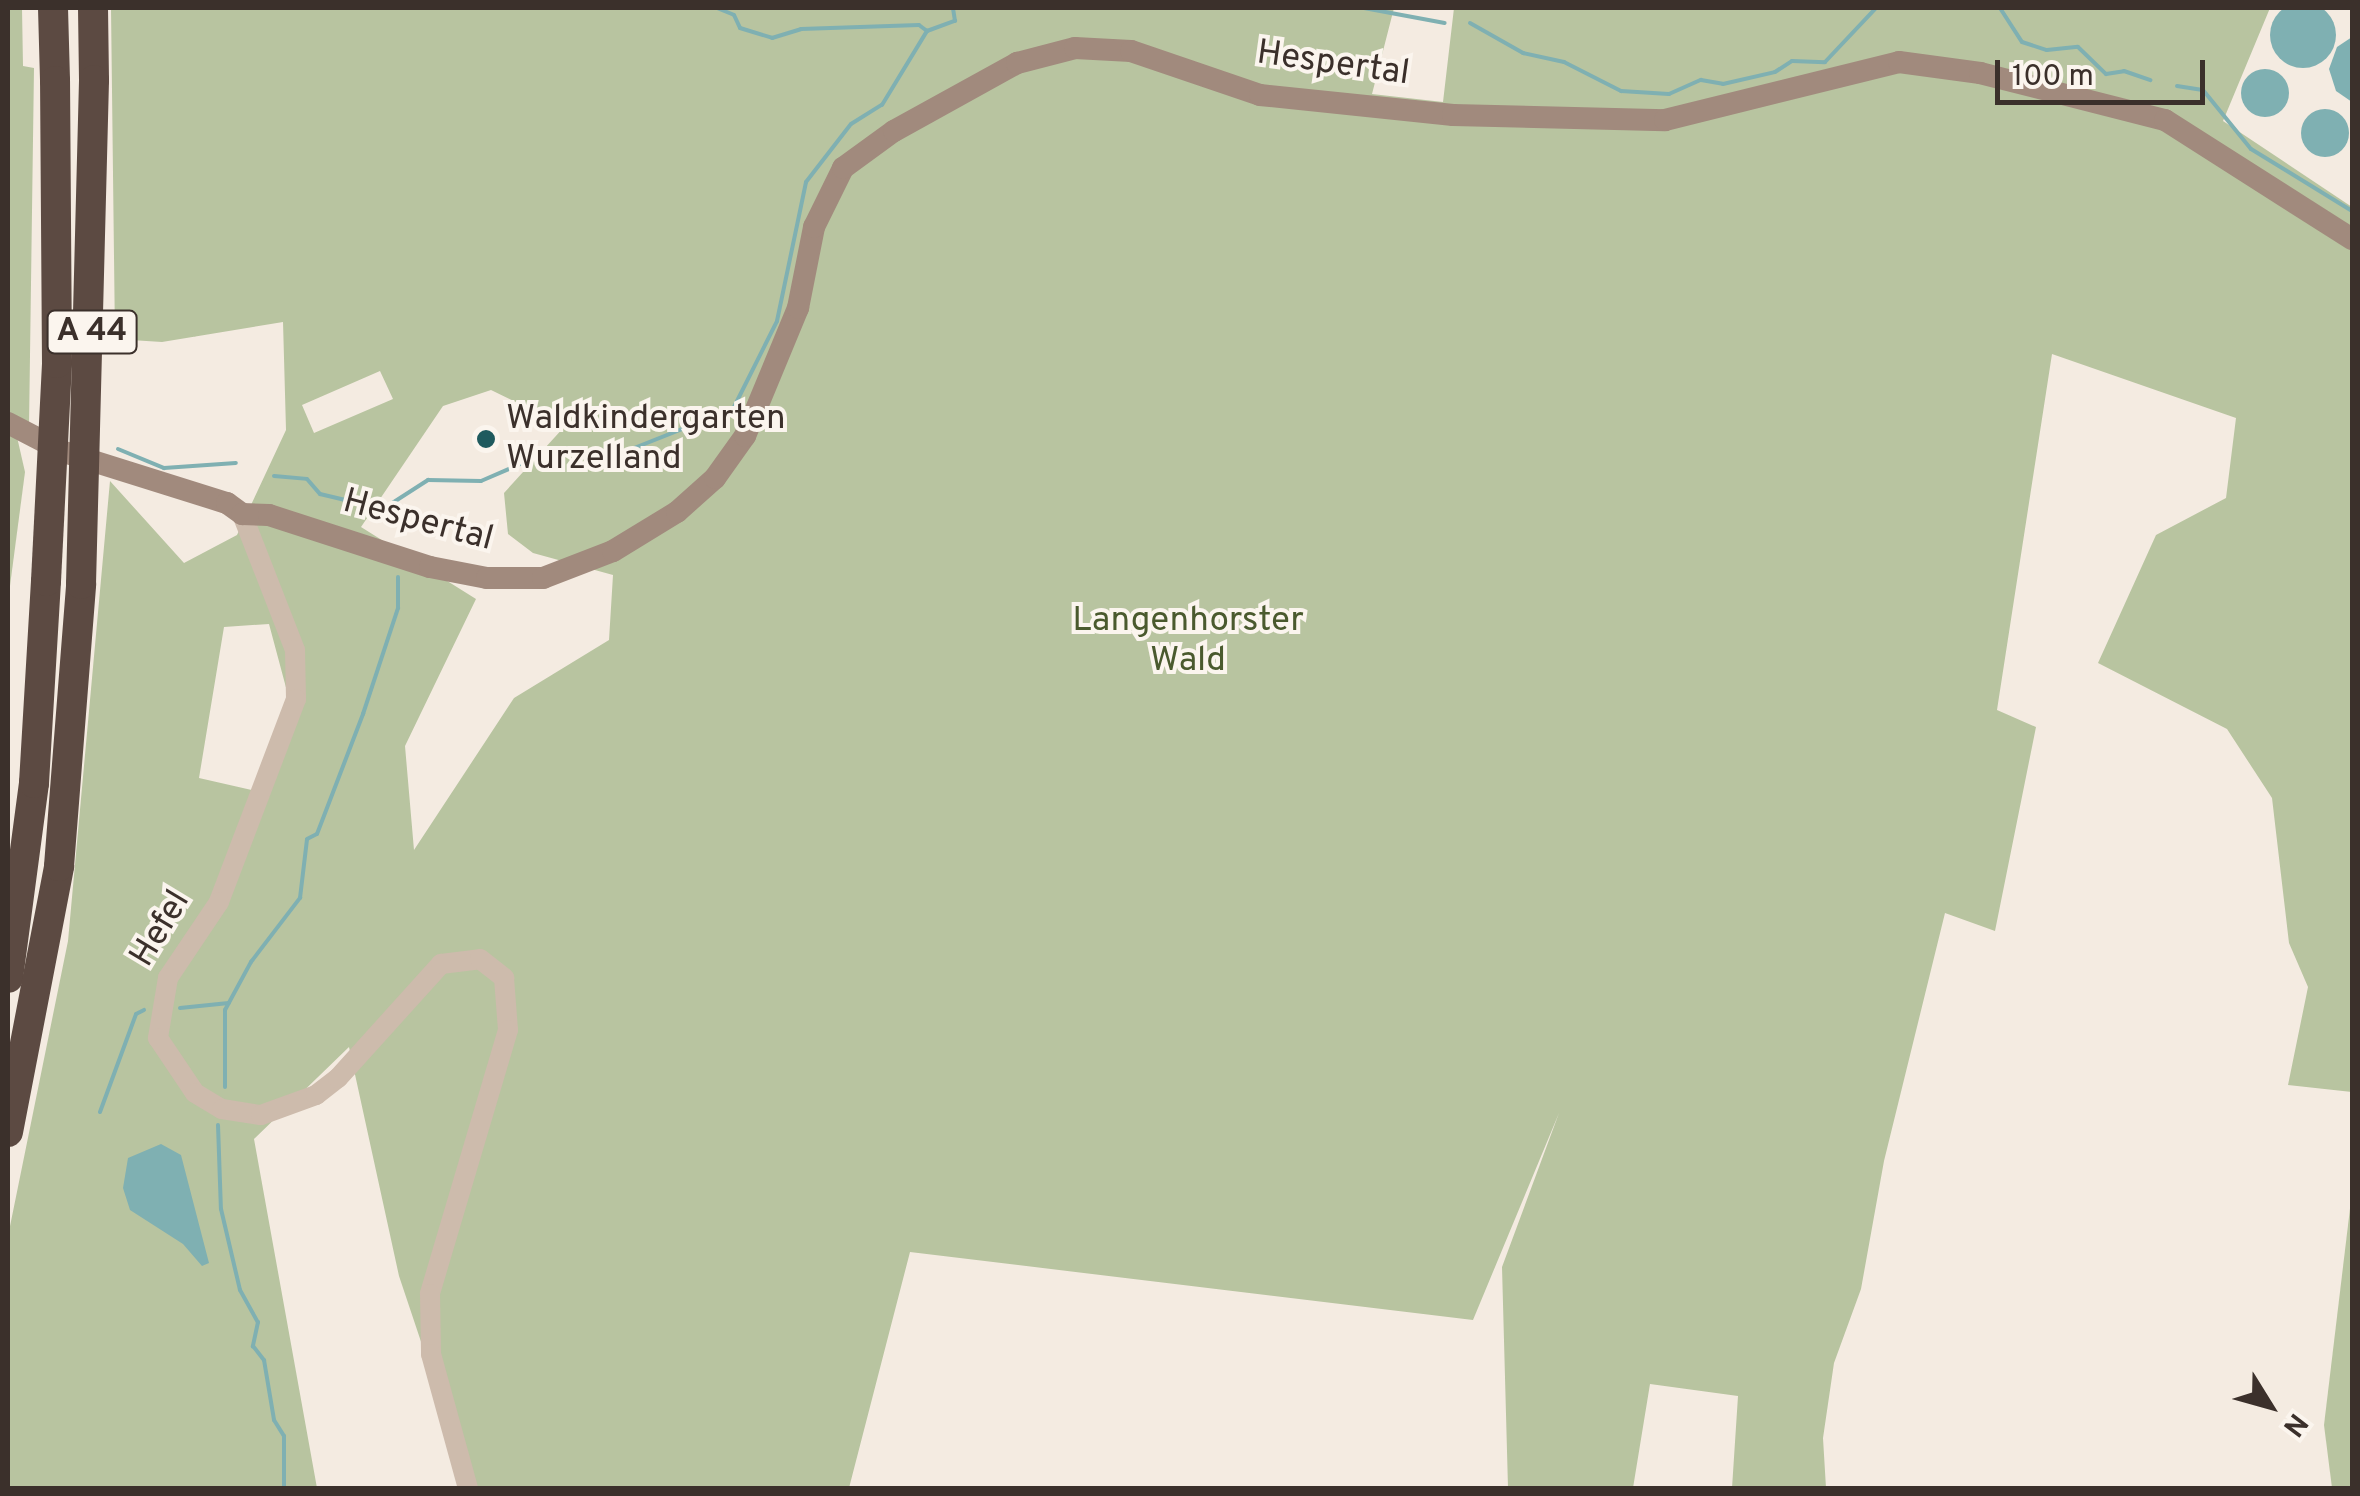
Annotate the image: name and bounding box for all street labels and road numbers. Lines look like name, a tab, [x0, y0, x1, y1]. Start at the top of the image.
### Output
street label: Hespertal	[1254, 33, 1412, 95]
road number: A 44	[44, 305, 140, 359]
street label: Hespertal	[338, 481, 498, 561]
street label: Hefel	[122, 883, 200, 975]

